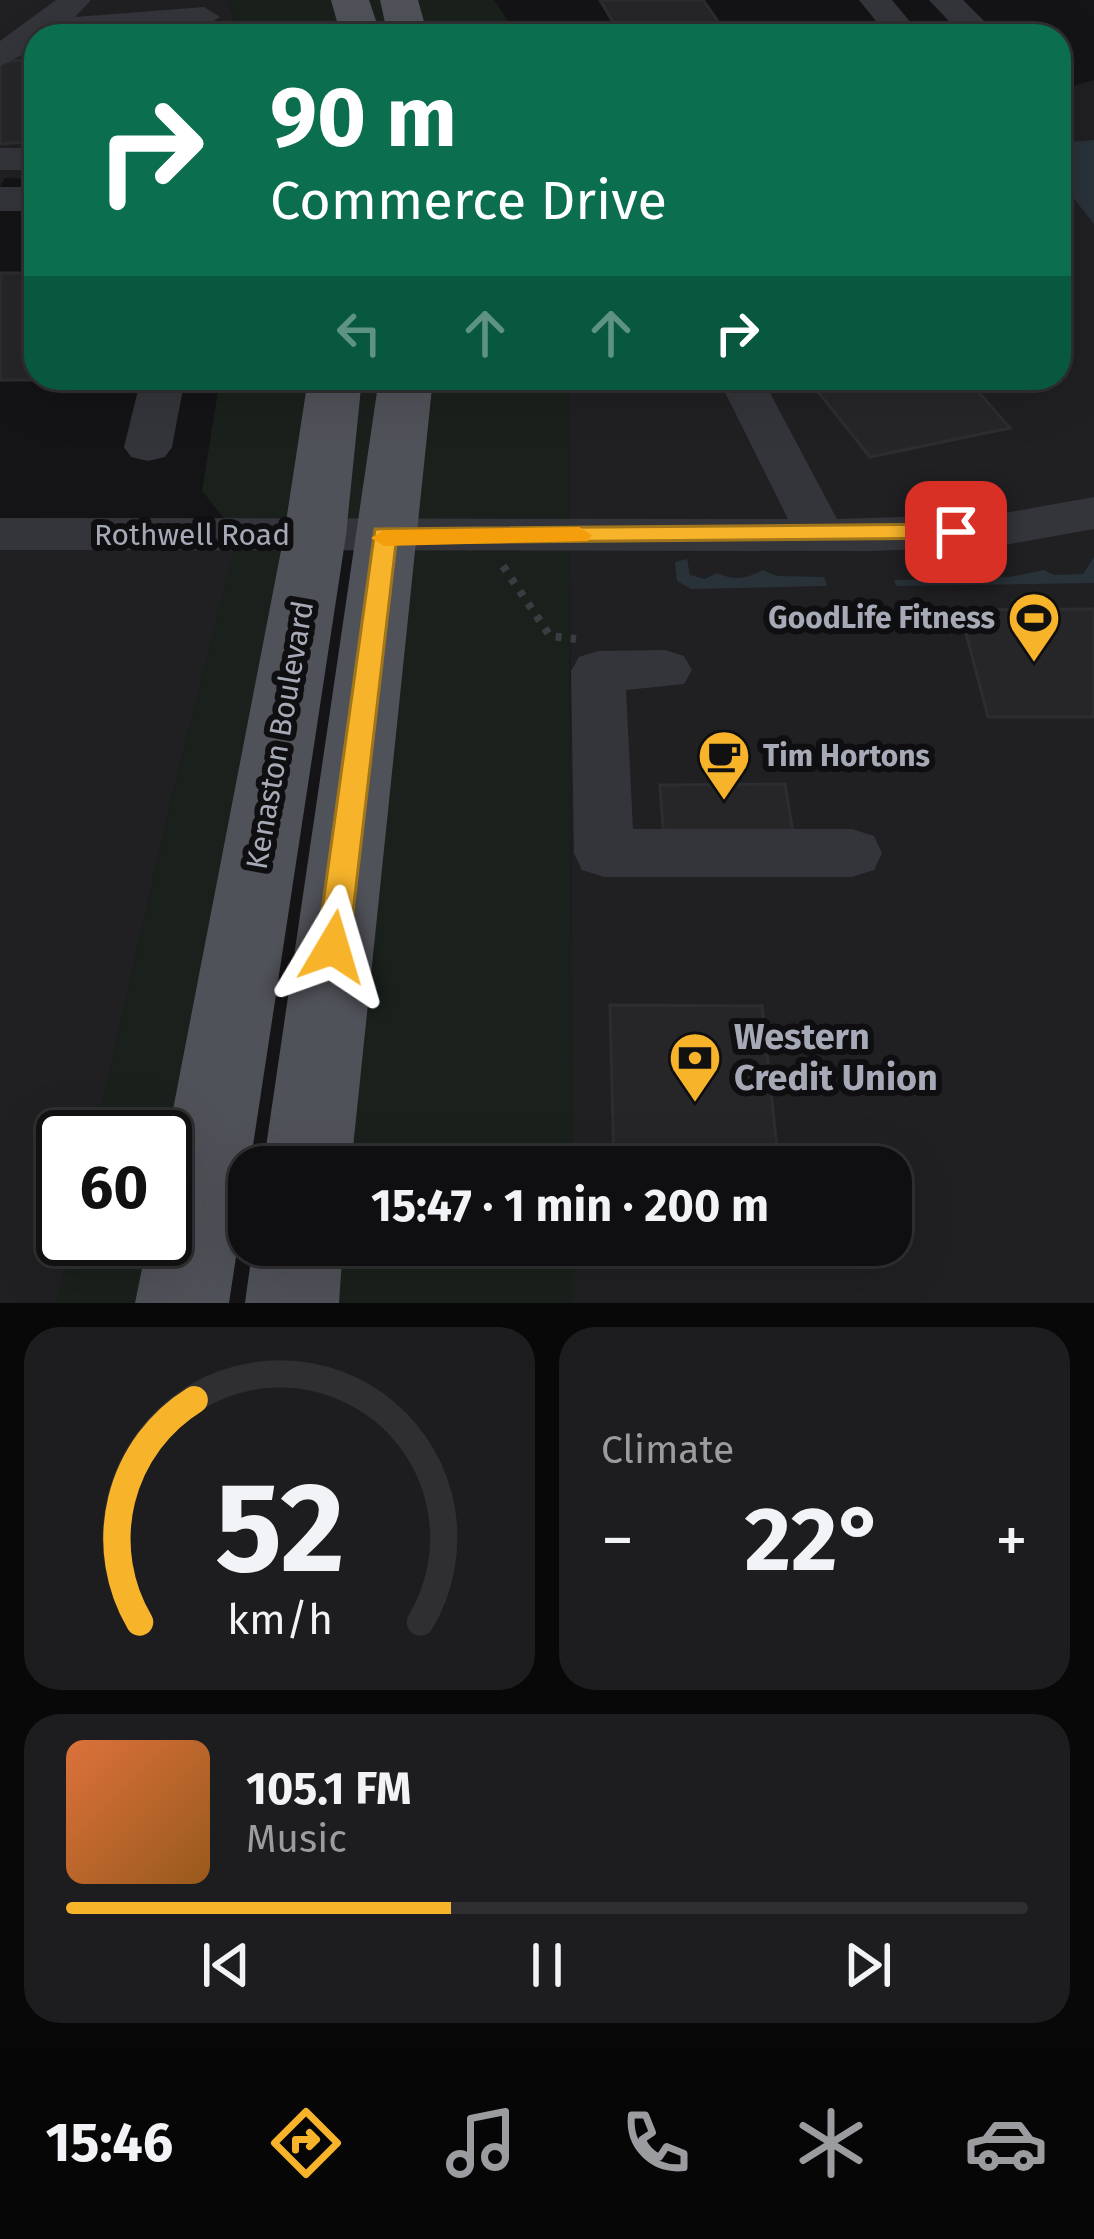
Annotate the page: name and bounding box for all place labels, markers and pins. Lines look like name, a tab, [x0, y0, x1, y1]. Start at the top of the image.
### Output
pin	[905, 481, 1007, 583]
sports icon: GoodLife Fitness	[1006, 590, 1062, 664]
place label: GoodLife Fitness	[768, 600, 995, 636]
cafe icon: Tim Hortons	[696, 728, 752, 802]
place label: Tim Hortons	[763, 738, 930, 774]
place label: Western Credit Union	[734, 1015, 938, 1100]
bank icon: Western Credit Union	[667, 1030, 723, 1104]

